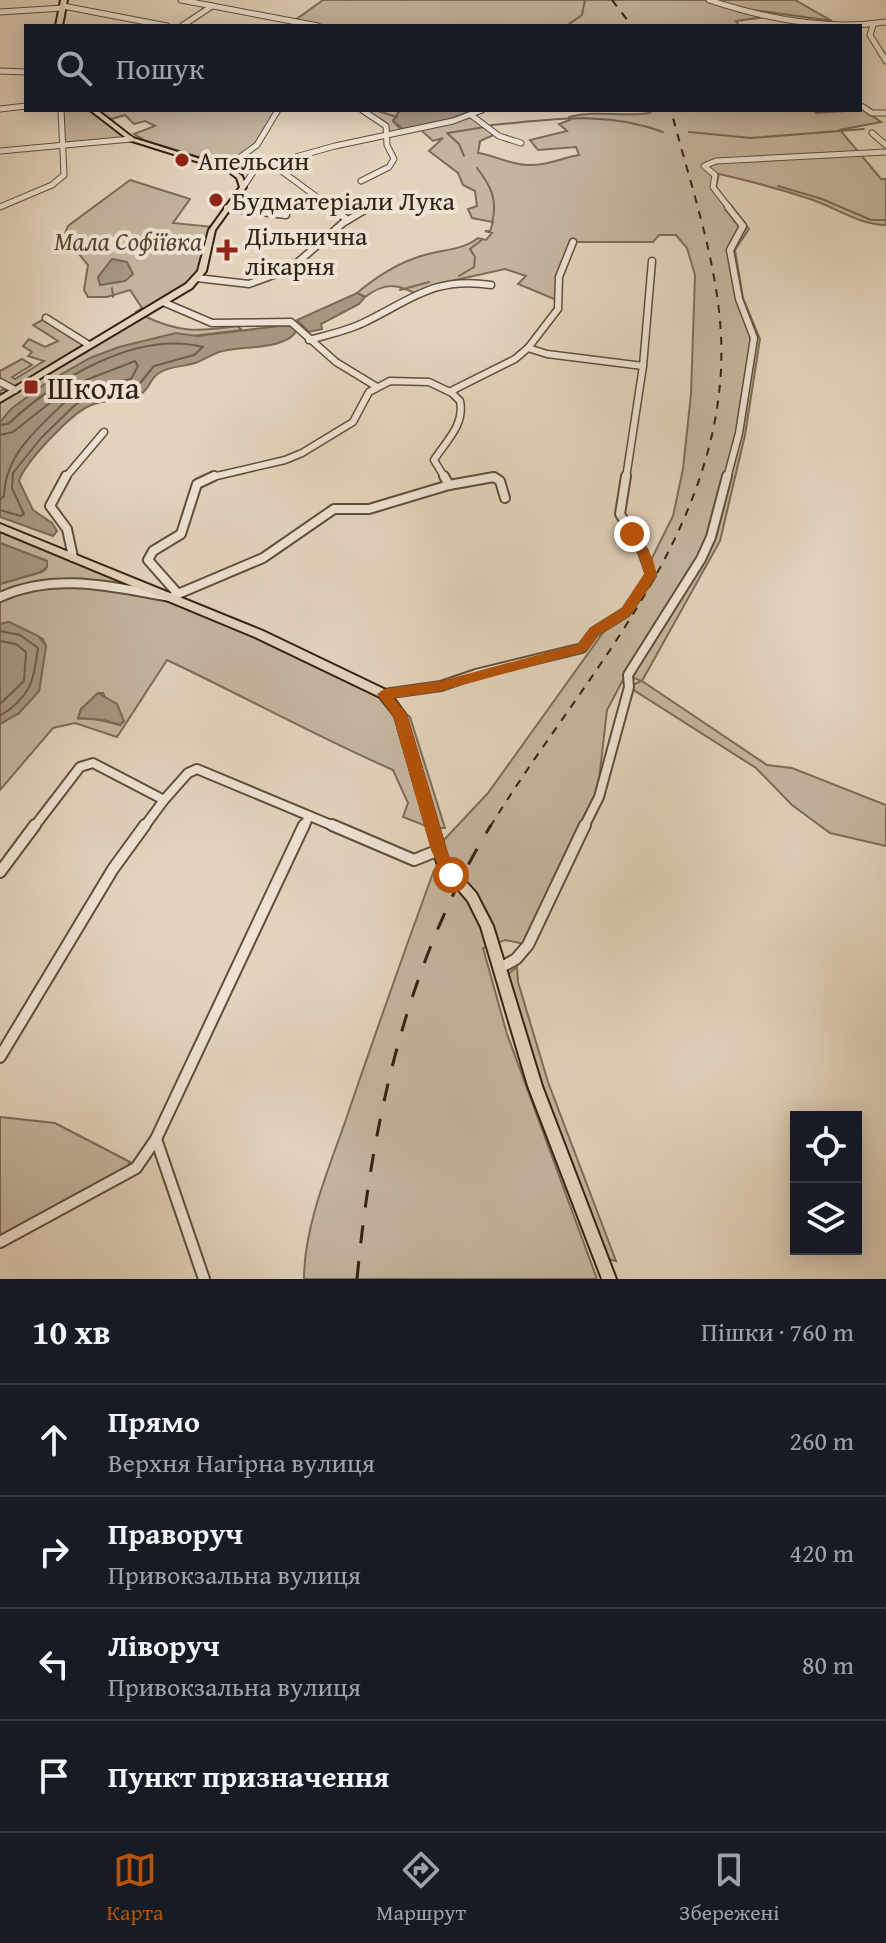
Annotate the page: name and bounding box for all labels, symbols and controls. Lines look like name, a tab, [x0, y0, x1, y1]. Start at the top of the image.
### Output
search box	[24, 24, 862, 112]
icon: search	[52, 46, 96, 90]
text: Пошук	[116, 46, 204, 90]
place label: Апельсин	[198, 141, 309, 180]
marker: Апельсин	[173, 151, 191, 169]
place label: Будматеріали Лука	[232, 181, 455, 220]
marker: Будматеріали Лука	[207, 191, 225, 209]
place label: Дільнична лікарня	[244, 216, 368, 285]
park label: Мала Софіївка	[54, 221, 202, 260]
marker: Дільнична лікарня	[216, 239, 238, 261]
place label: Школа	[47, 364, 140, 411]
marker: Школа	[22, 378, 40, 396]
route end	[614, 516, 650, 552]
route start	[433, 857, 469, 893]
map controls	[790, 1111, 862, 1255]
button: locate	[790, 1111, 862, 1183]
button: layers	[790, 1183, 862, 1255]
text: 10 хв	[32, 1307, 110, 1356]
text: Пішки · 760 m	[701, 1312, 854, 1351]
text: Прямо	[108, 1399, 200, 1443]
icon: ahead	[32, 1418, 76, 1462]
text: 260 m	[789, 1421, 854, 1460]
text: Верхня Нагірна вулиця	[108, 1443, 375, 1482]
text: Праворуч	[108, 1511, 243, 1555]
icon: right	[32, 1530, 76, 1574]
text: 420 m	[789, 1533, 854, 1572]
text: Привокзальна вулиця	[108, 1555, 361, 1594]
text: Ліворуч	[108, 1623, 220, 1667]
icon: left	[32, 1642, 76, 1686]
text: 80 m	[802, 1645, 854, 1684]
text: Привокзальна вулиця	[108, 1667, 361, 1706]
icon: arrive	[32, 1754, 76, 1798]
text: Пункт призначення	[108, 1754, 389, 1798]
tab: Карта	[106, 1848, 163, 1928]
tab: Маршрут	[376, 1848, 466, 1928]
tab: Збережені	[679, 1848, 780, 1928]

